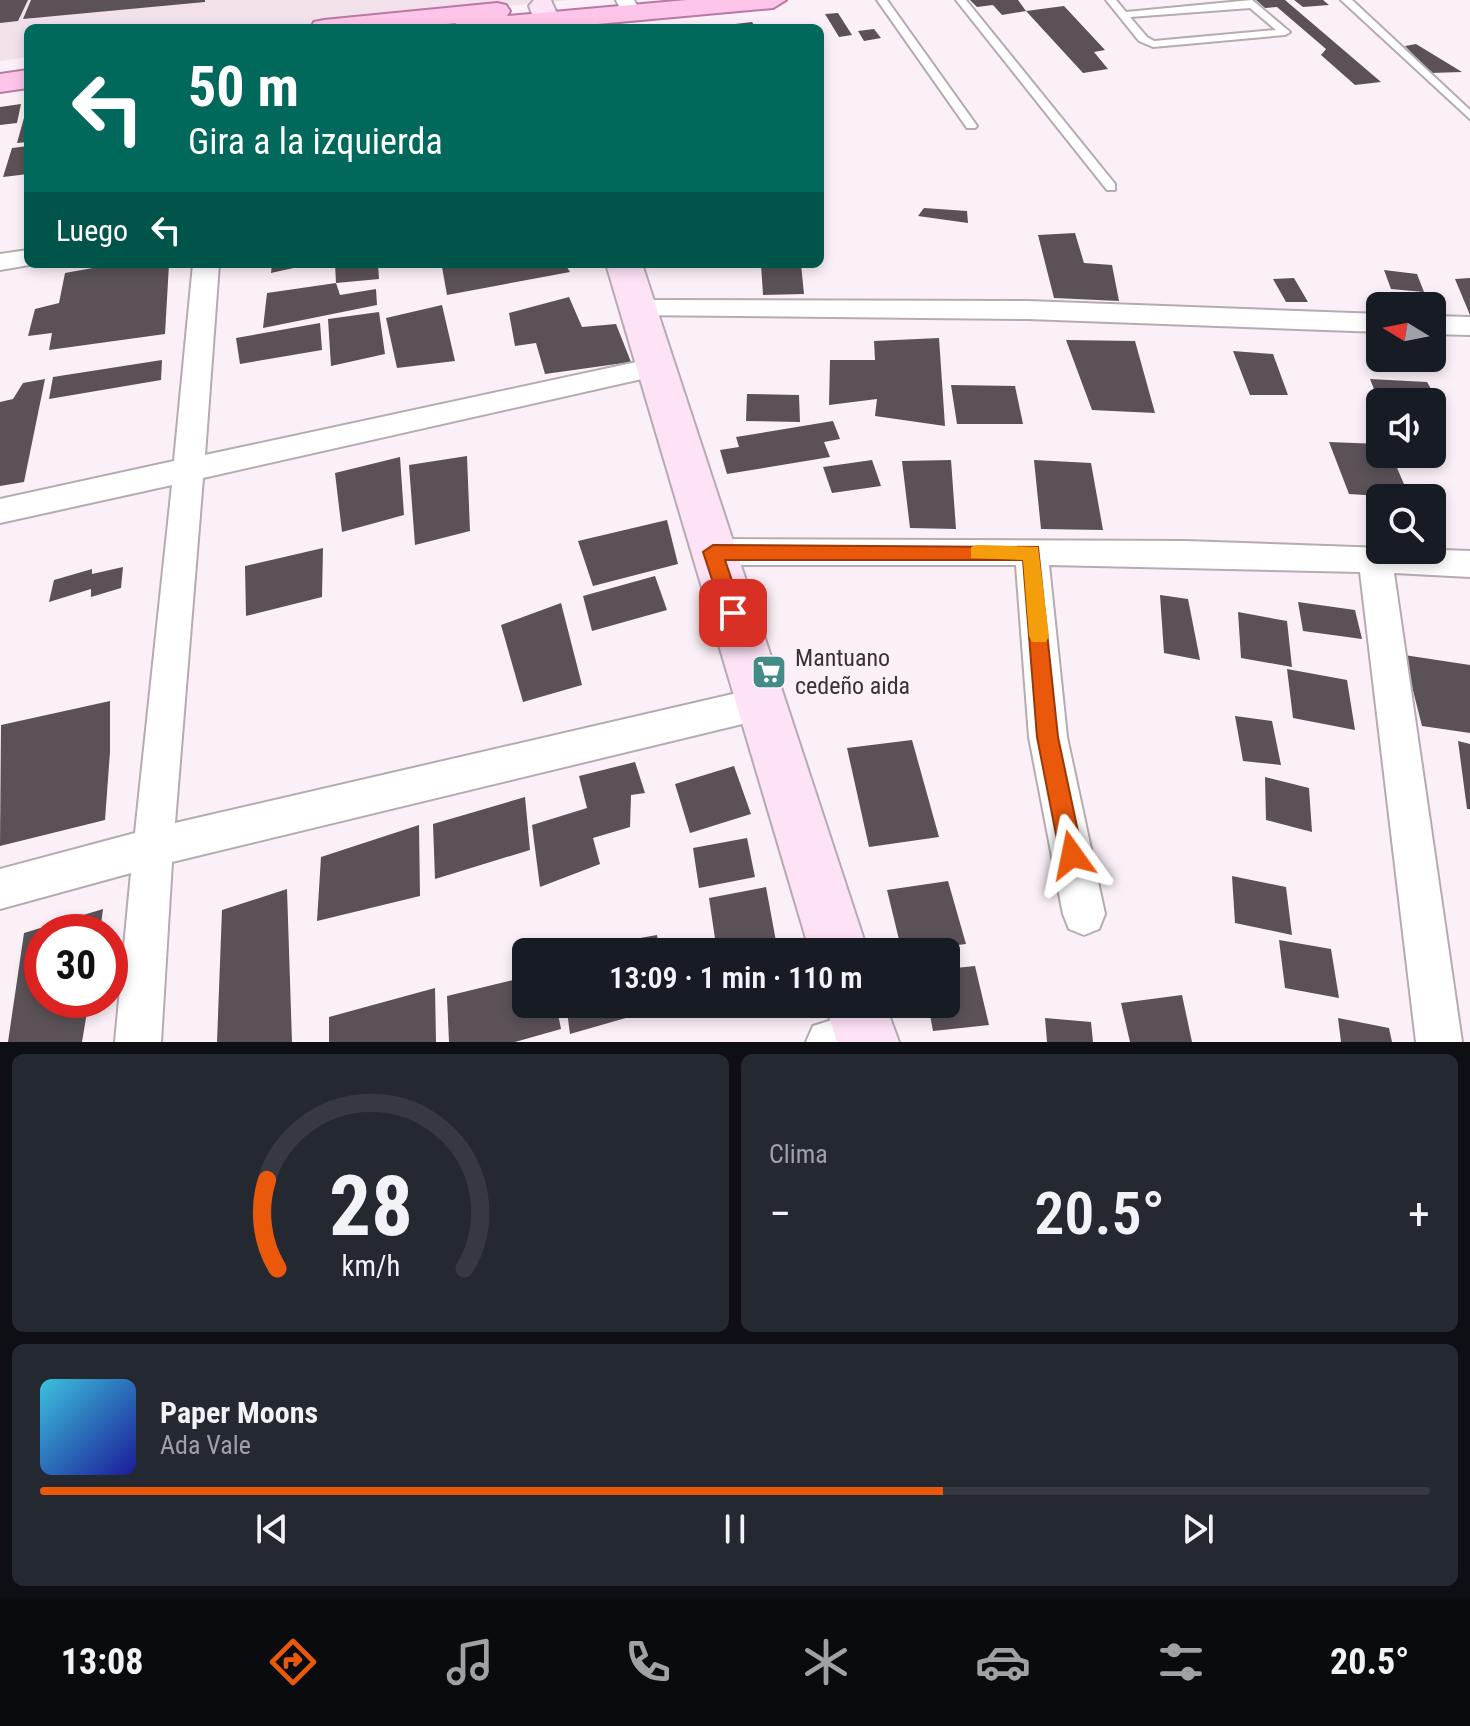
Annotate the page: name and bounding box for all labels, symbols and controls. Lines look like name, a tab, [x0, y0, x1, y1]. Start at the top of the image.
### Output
text: 50 m	[188, 54, 299, 120]
icon: left	[56, 56, 160, 160]
text: Gira a la izquierda	[188, 121, 443, 163]
icon: left	[144, 208, 188, 252]
text: Luego	[56, 213, 128, 248]
north arrow	[1366, 292, 1446, 372]
map controls	[1366, 292, 1446, 564]
button: sound	[1366, 388, 1446, 468]
button: search	[1366, 484, 1446, 564]
pin	[699, 579, 767, 647]
icon: arrive	[711, 591, 755, 635]
place label: Mantuano cedeño aida	[795, 644, 910, 700]
supermarket icon: Mantuano cedeño aida	[750, 653, 788, 691]
position arrow	[1030, 813, 1114, 897]
speed limit sign: 30	[24, 914, 128, 1018]
text: 13:09 · 1 min · 110 m	[609, 960, 863, 995]
text: Clima	[769, 1139, 828, 1169]
text: 28	[328, 1158, 413, 1255]
text: 20.5°	[1034, 1178, 1165, 1249]
text: −	[769, 1188, 791, 1240]
text: +	[1408, 1188, 1430, 1240]
text: km/h	[341, 1249, 400, 1283]
text: Paper Moons	[160, 1395, 318, 1430]
text: Ada Vale	[160, 1430, 251, 1460]
icon: previous	[250, 1507, 294, 1551]
icon: pause	[713, 1507, 757, 1551]
icon: next	[1176, 1507, 1220, 1551]
icon: directions	[265, 1634, 321, 1690]
icon: music	[442, 1634, 498, 1690]
icon: phone	[620, 1634, 676, 1690]
icon: climate	[798, 1634, 854, 1690]
icon: car	[975, 1634, 1031, 1690]
icon: filters	[1153, 1634, 1209, 1690]
text: 13:08	[61, 1641, 143, 1683]
text: 20.5°	[1330, 1641, 1409, 1683]

